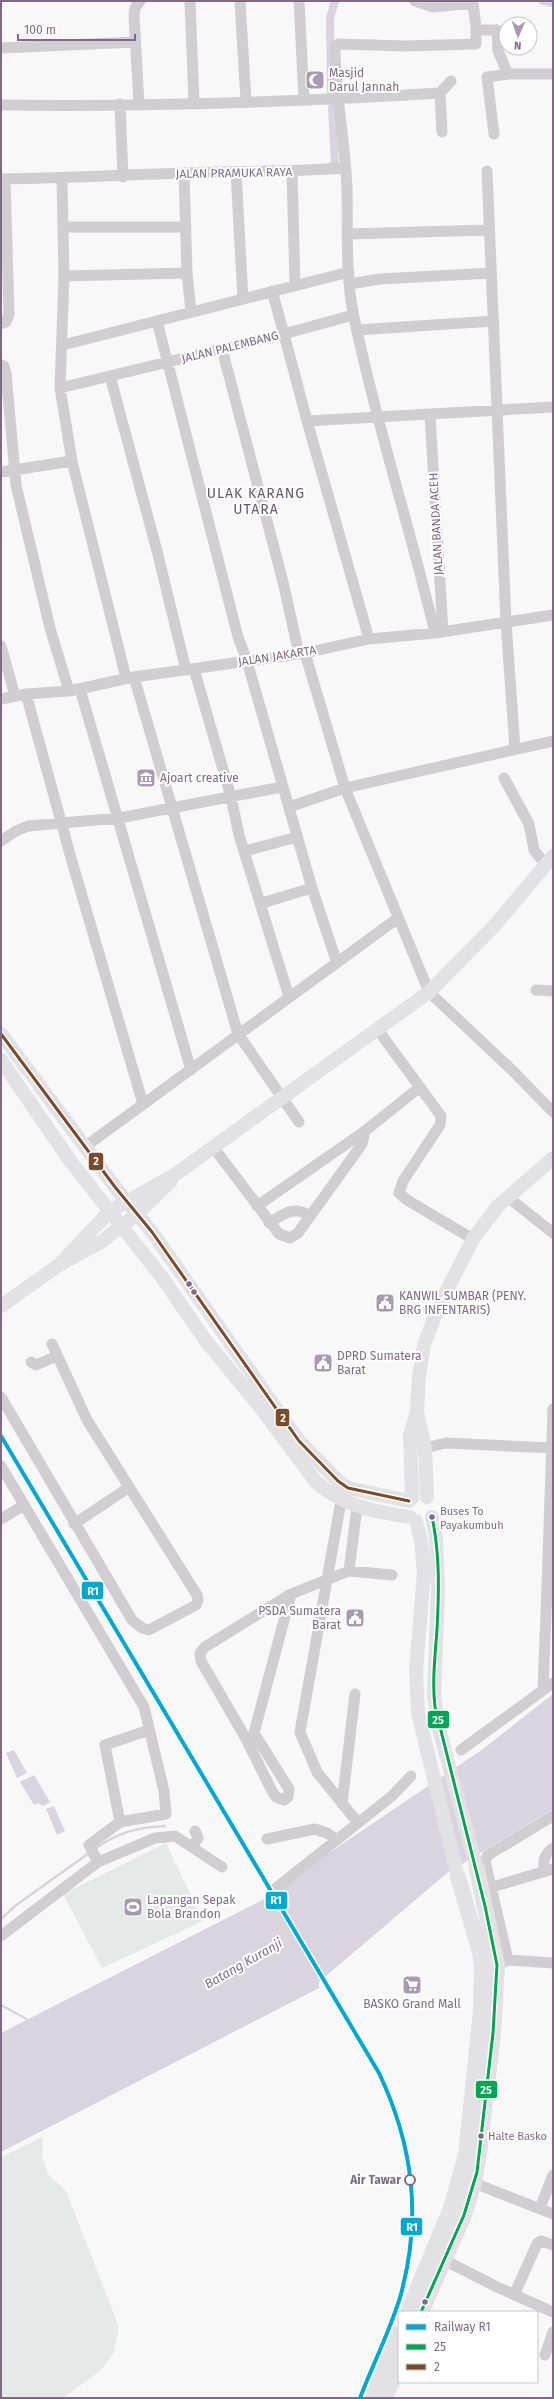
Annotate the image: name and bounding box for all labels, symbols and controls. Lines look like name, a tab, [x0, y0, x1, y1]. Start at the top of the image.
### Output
scale bar	[18, 16, 135, 42]
north arrow	[498, 16, 538, 56]
text: 100 m	[24, 23, 56, 37]
text: N	[514, 39, 522, 52]
place label: Masjid Darul Jannah	[329, 66, 399, 94]
mosque icon: Masjid Darul Jannah	[304, 69, 326, 91]
street label: JALAN PRAMUKA RAYA	[176, 165, 293, 181]
street label: JALAN PALEMBANG	[180, 328, 280, 366]
street label: JALAN BANDA ACEH	[426, 472, 446, 576]
district label: ULAK KARANG UTARA	[207, 485, 305, 518]
street label: JALAN JAKARTA	[237, 643, 317, 669]
museum icon: Ajoart creative	[135, 767, 157, 789]
place label: Ajoart creative	[160, 771, 239, 785]
line badge: 2	[88, 1152, 104, 1171]
text: 2	[93, 1155, 99, 1168]
unlabelled marker	[184, 1279, 194, 1289]
unlabelled marker	[189, 1287, 199, 1297]
place label: KANWIL SUMBAR (PENY. BRG INFENTARIS)	[399, 1289, 526, 1317]
public building icon: KANWIL SUMBAR (PENY. BRG INFENTARIS)	[374, 1292, 396, 1314]
place label: DPRD Sumatera Barat	[337, 1349, 422, 1377]
public building icon: DPRD Sumatera Barat	[312, 1352, 334, 1374]
line badge: 2	[275, 1408, 290, 1427]
text: 2	[280, 1412, 286, 1425]
place label: Buses To Payakumbuh	[440, 1505, 504, 1532]
marker: Buses To Payakumbuh	[427, 1512, 437, 1522]
line badge: R1	[81, 1581, 104, 1600]
text: R1	[87, 1585, 99, 1598]
place label: PSDA Sumatera Barat	[258, 1604, 342, 1632]
public building icon: PSDA Sumatera Barat	[344, 1607, 366, 1629]
line badge: 25	[427, 1710, 450, 1729]
text: 25	[432, 1714, 444, 1727]
line badge: R1	[265, 1891, 288, 1910]
place label: Lapangan Sepak Bola Brandon	[147, 1893, 236, 1921]
text: R1	[270, 1894, 282, 1907]
sports icon: Lapangan Sepak Bola Brandon	[122, 1896, 144, 1918]
water label: Batang Kuranji	[202, 1935, 285, 1992]
supermarket icon: BASKO Grand Mall	[401, 1974, 423, 1996]
place label: BASKO Grand Mall	[363, 1997, 461, 2011]
line badge: 25	[475, 2080, 498, 2099]
text: 25	[480, 2084, 492, 2097]
place label: Halte Basko	[488, 2130, 547, 2143]
marker: Halte Basko	[476, 2131, 486, 2141]
place label: Air Tawar	[349, 2173, 401, 2187]
marker: Air Tawar	[404, 2174, 416, 2186]
line badge: R1	[400, 2217, 423, 2236]
text: R1	[406, 2221, 418, 2234]
unlabelled marker	[420, 2297, 430, 2307]
legend	[398, 2311, 538, 2383]
text: Railway R1	[434, 2320, 491, 2334]
text: 25	[434, 2340, 446, 2354]
text: 2	[434, 2360, 440, 2374]

